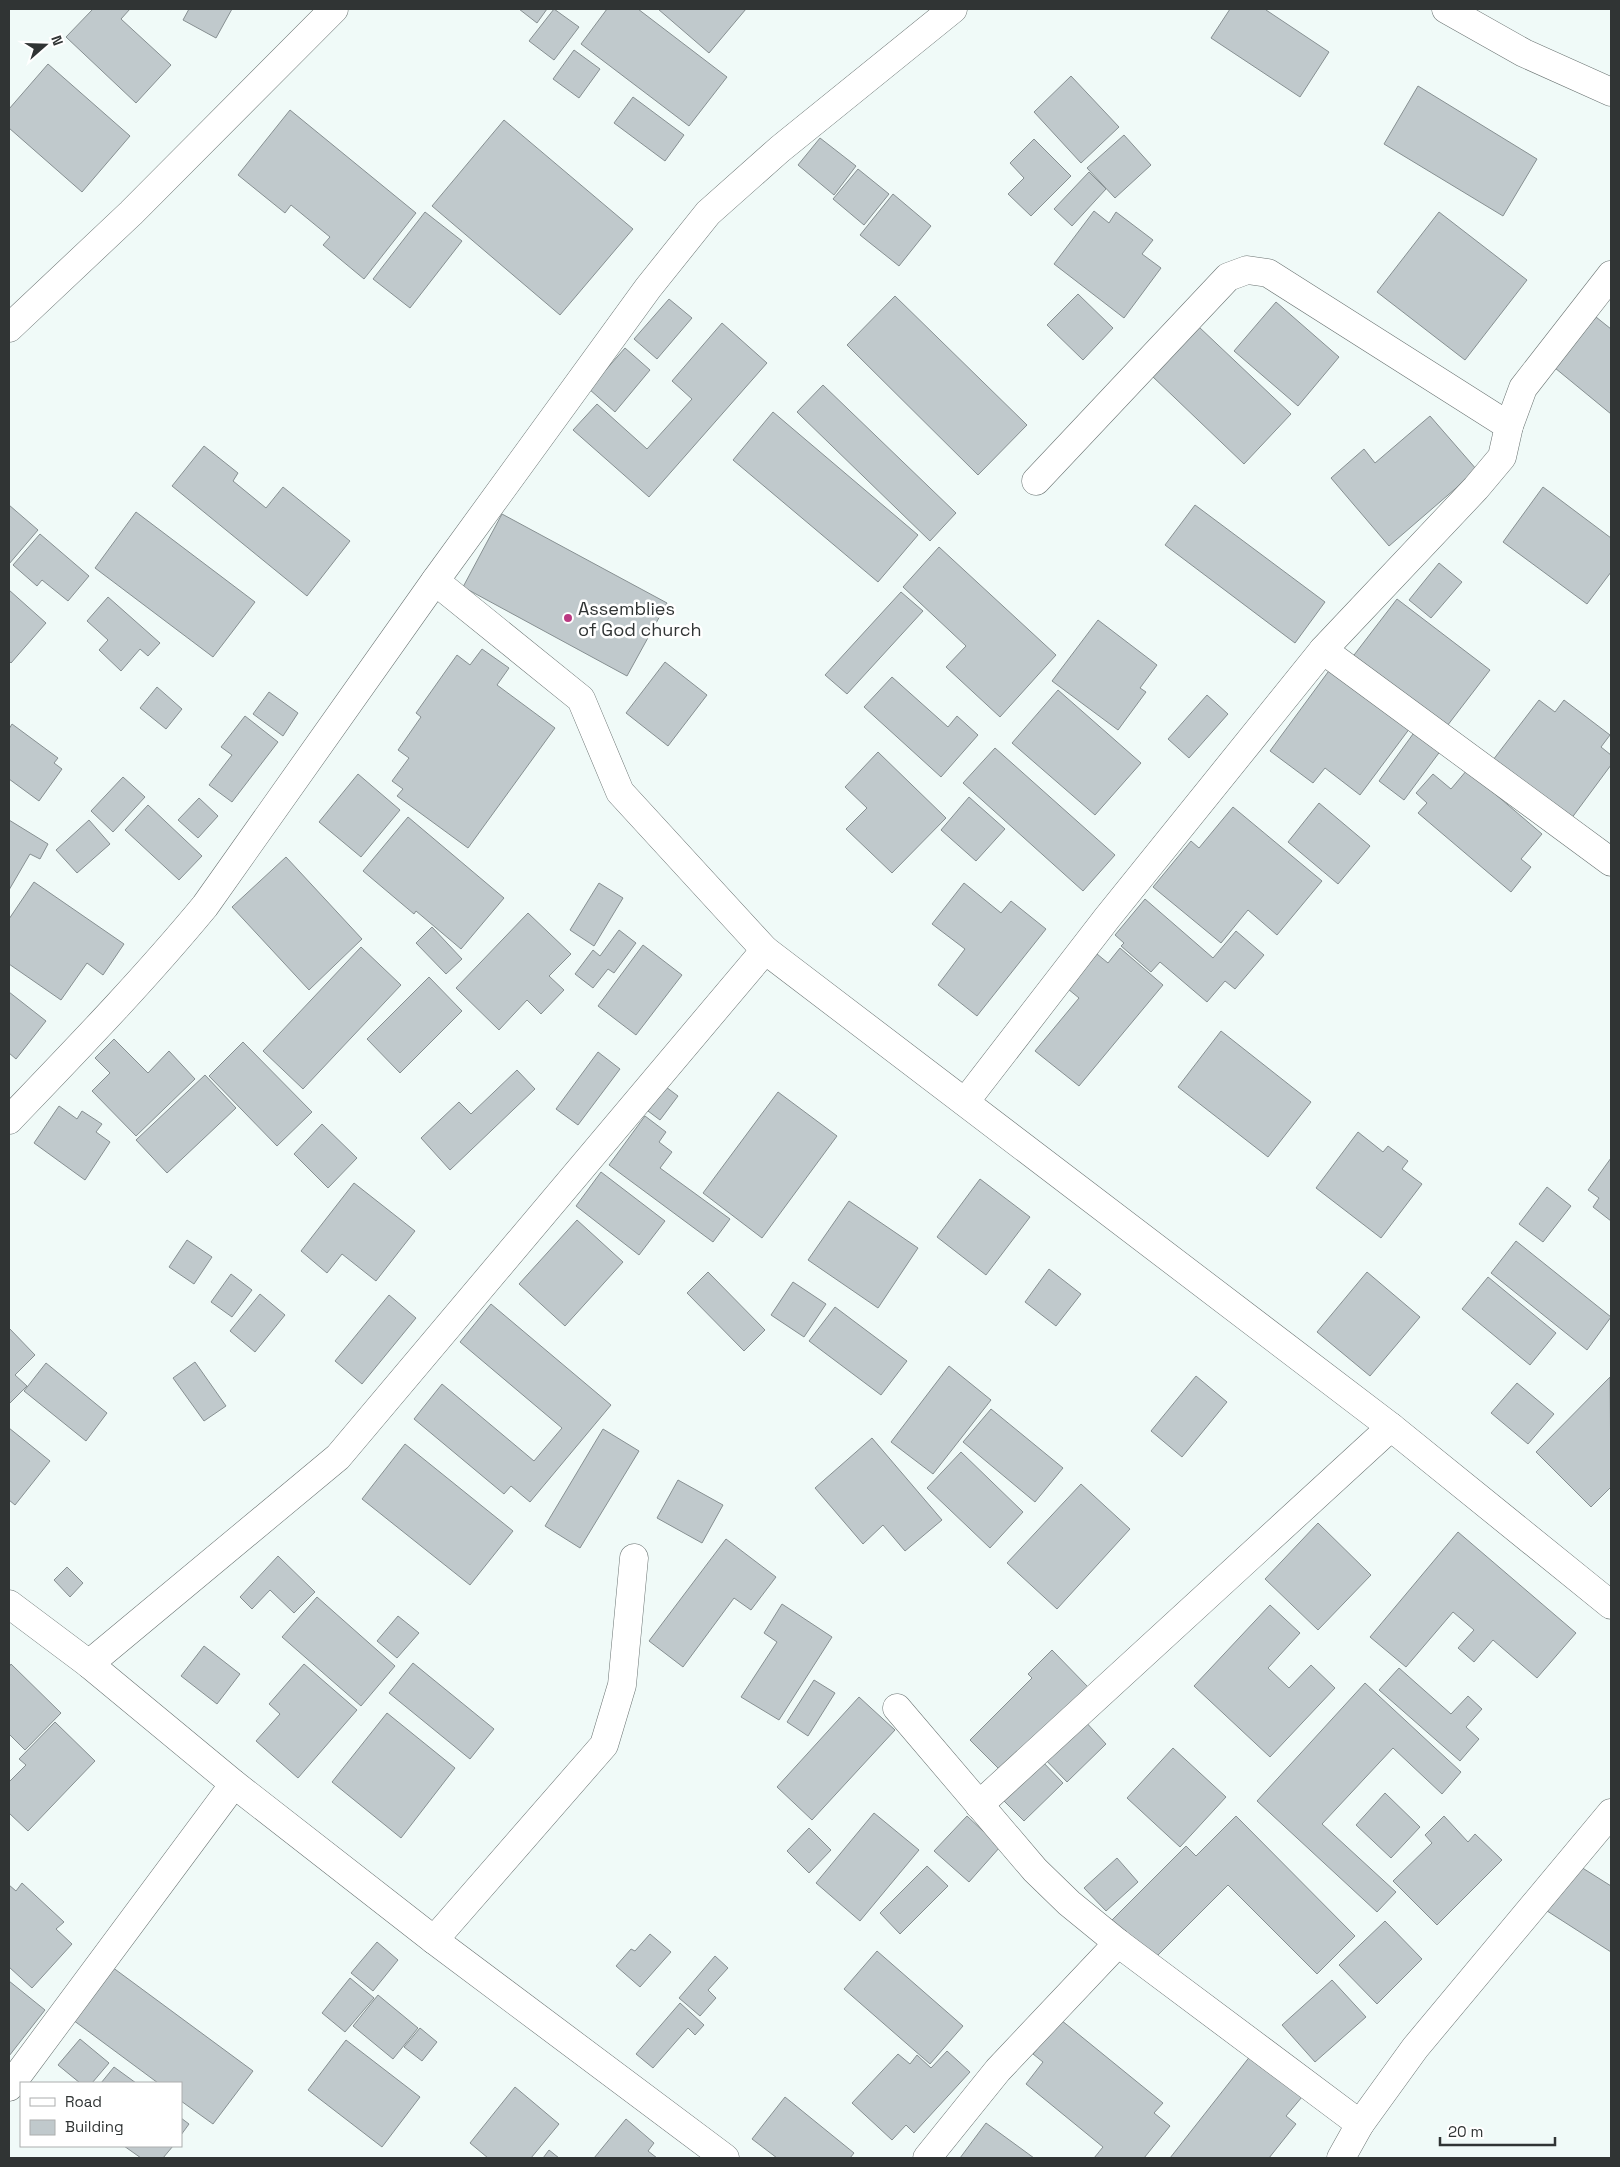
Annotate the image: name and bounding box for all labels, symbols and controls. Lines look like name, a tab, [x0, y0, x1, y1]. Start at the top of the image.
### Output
north arrow	[20, 20, 70, 70]
text: N	[47, 33, 67, 48]
place label: Assemblies of God church	[578, 597, 702, 641]
marker: Assemblies of God church	[562, 612, 574, 624]
legend	[20, 2082, 182, 2147]
text: Road	[65, 2092, 102, 2111]
scale bar	[1440, 2114, 1555, 2146]
text: Building	[65, 2117, 124, 2136]
text: 20 m	[1448, 2122, 1483, 2141]

